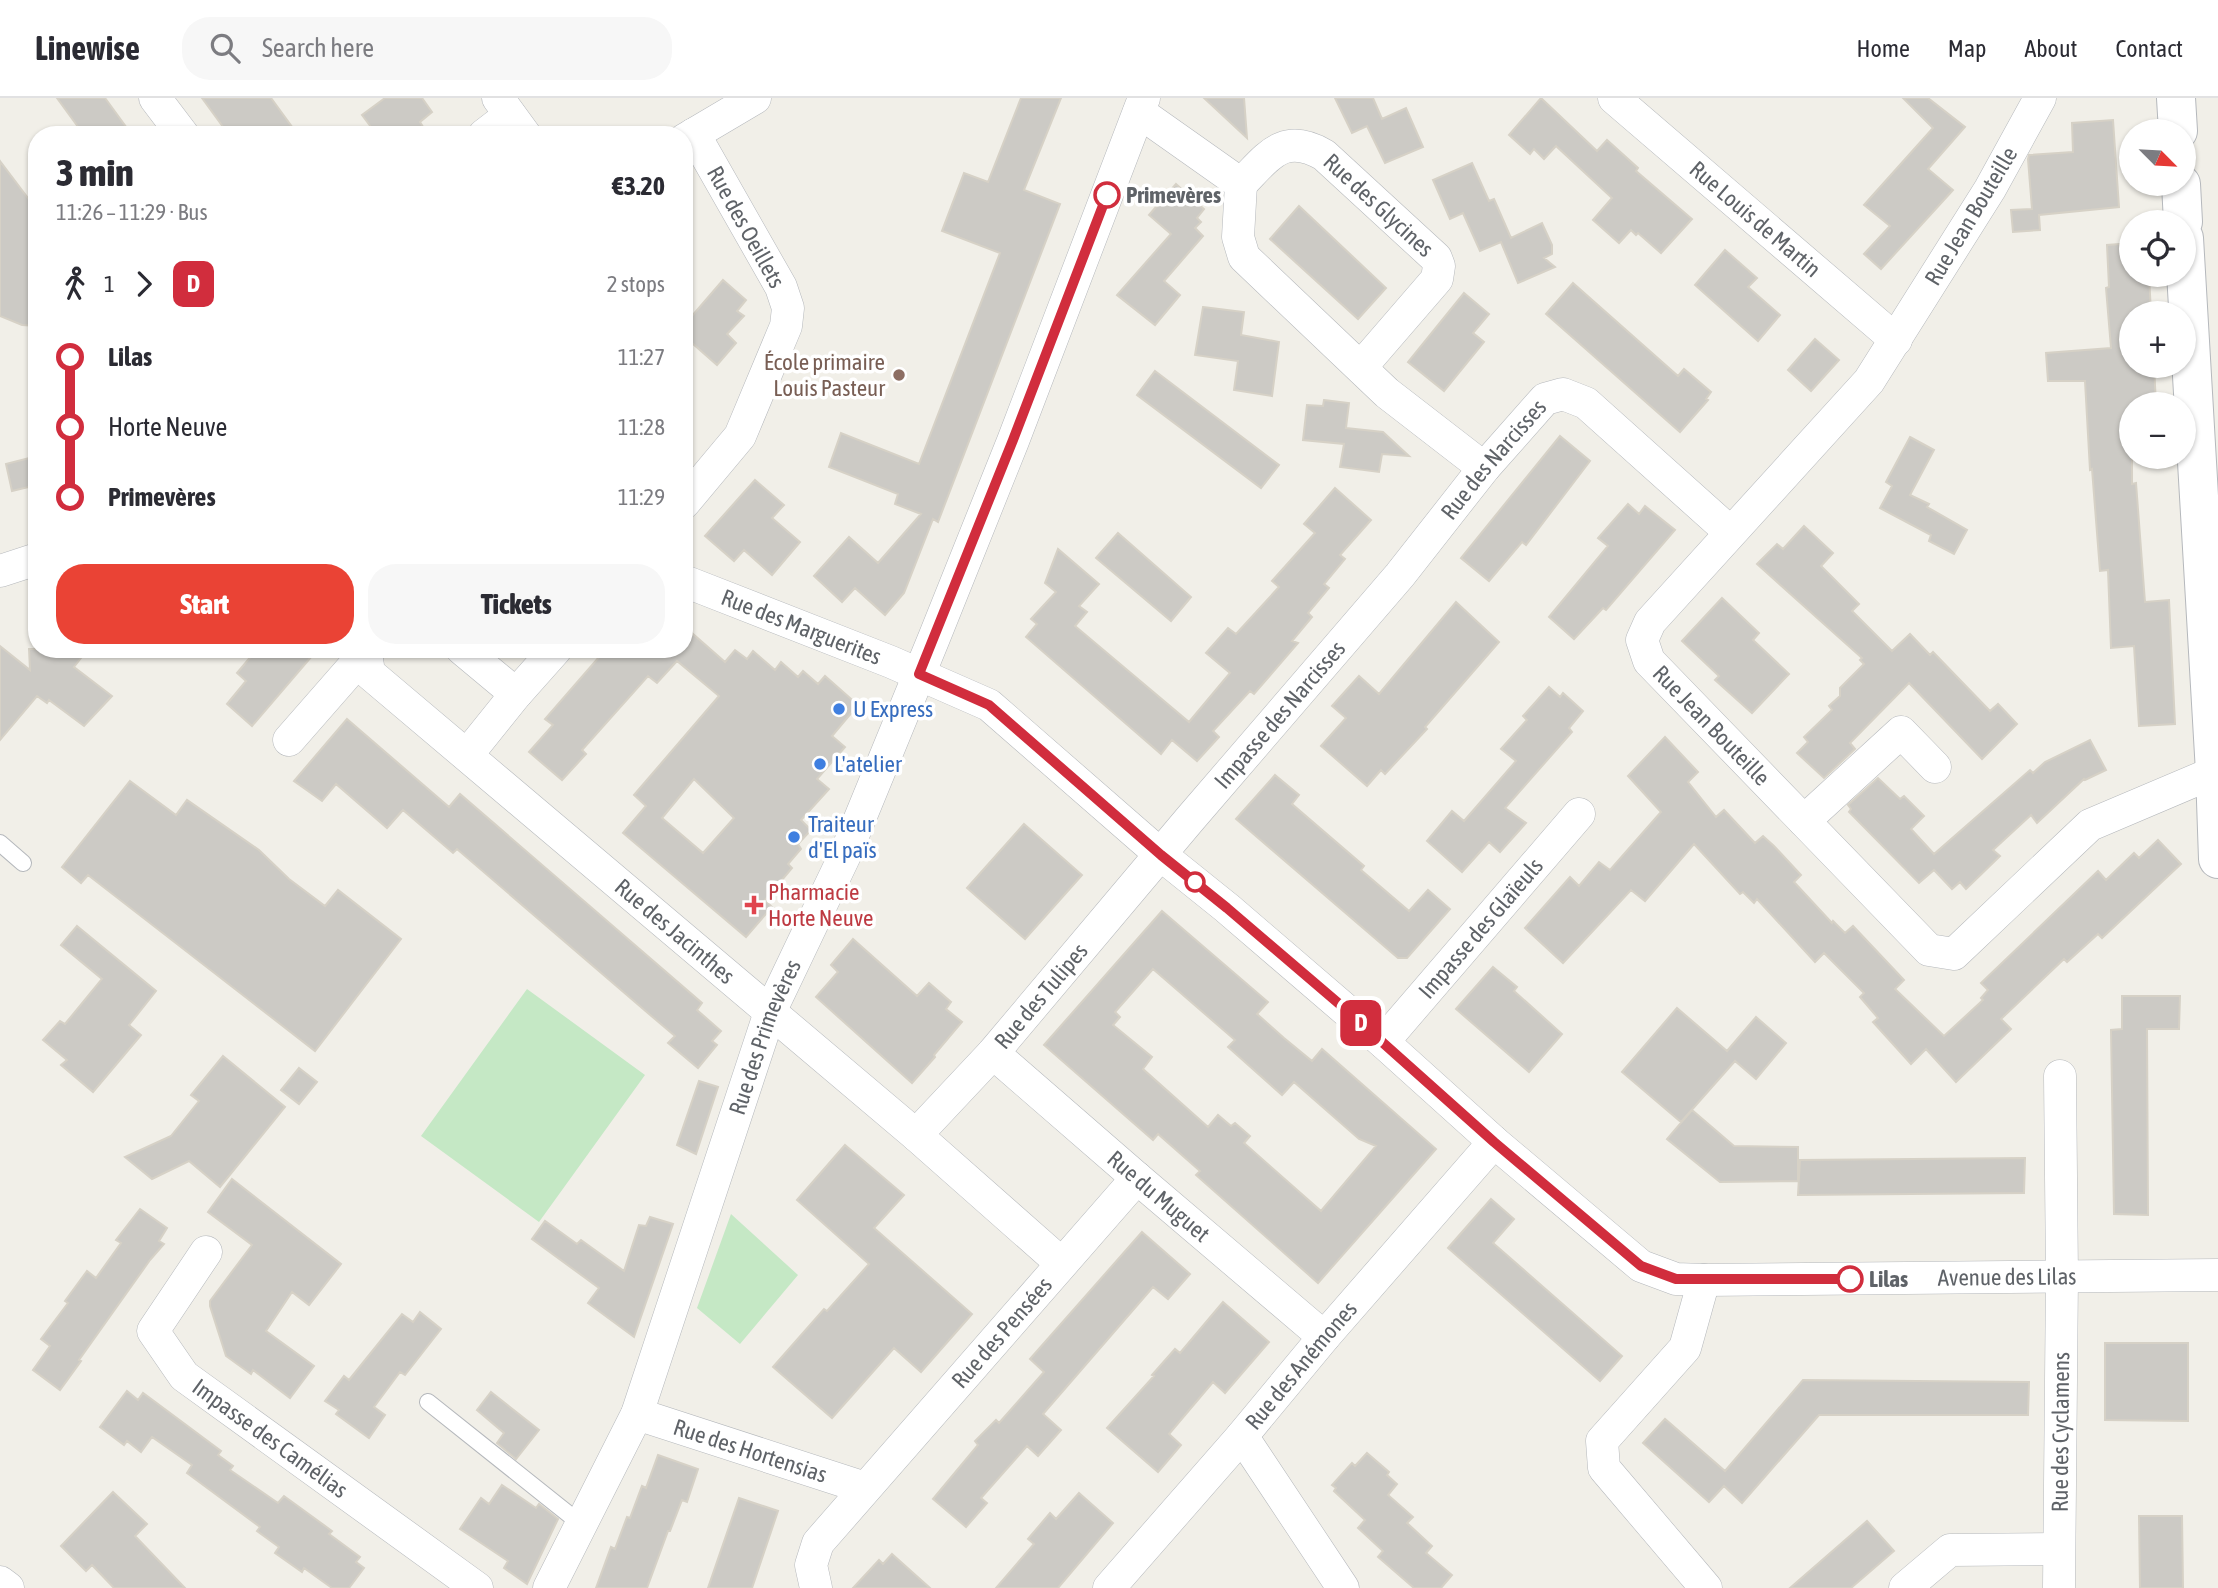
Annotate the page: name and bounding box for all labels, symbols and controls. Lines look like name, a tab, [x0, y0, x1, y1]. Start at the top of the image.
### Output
search box	[182, 17, 672, 80]
text: Linewise	[35, 29, 140, 67]
icon: search	[206, 29, 244, 67]
text: Search here	[262, 33, 374, 63]
text: Home	[1856, 35, 1910, 62]
text: Map	[1948, 35, 1986, 62]
text: About	[2024, 35, 2077, 62]
text: Contact	[2115, 35, 2183, 62]
north arrow	[2119, 119, 2196, 196]
map controls	[2119, 119, 2196, 469]
street label: Rue Jean Bouteille	[1920, 142, 2022, 290]
street label: Rue des Glycines	[1318, 148, 1439, 262]
text: 3 min	[56, 151, 134, 194]
street label: Rue Louis de Martin	[1684, 156, 1826, 282]
street label: Rue des Oeillets	[702, 162, 790, 292]
text: €3.20	[612, 171, 665, 201]
marker: Primevères	[1094, 182, 1120, 208]
place label: Primevères	[1126, 182, 1221, 208]
text: 11:26 – 11:29 · Bus	[56, 199, 208, 225]
button: locate	[2119, 210, 2196, 287]
icon: walk	[56, 265, 94, 303]
icon: forward	[125, 265, 163, 303]
text: D	[187, 270, 200, 297]
text: 1	[104, 271, 115, 297]
text: 2 stops	[607, 271, 665, 297]
button: +	[2119, 301, 2196, 378]
text: Lilas	[108, 342, 152, 372]
text: 11:27	[618, 344, 665, 370]
place label: École primaire Louis Pasteur	[764, 349, 886, 401]
marker: École primaire Louis Pasteur	[891, 367, 907, 383]
button: −	[2119, 392, 2196, 469]
street label: Rue des Narcisses	[1436, 394, 1551, 524]
text: Horte Neuve	[108, 412, 227, 442]
text: 11:28	[618, 414, 665, 440]
text: Primevères	[108, 482, 216, 512]
text: 11:29	[618, 484, 665, 510]
button: Start	[56, 564, 354, 644]
button: Tickets	[368, 564, 665, 644]
street label: Rue des Marguerites	[718, 584, 885, 670]
street label: Impasse des Narcisses	[1209, 636, 1350, 794]
street label: Rue Jean Bouteille	[1648, 660, 1775, 791]
place label: U Express	[853, 696, 933, 722]
marker: U Express	[831, 701, 847, 717]
place label: L'atelier	[834, 751, 903, 777]
marker: L'atelier	[812, 756, 828, 772]
place label: Traiteur d'El païs	[808, 811, 877, 863]
marker: Traiteur d'El païs	[786, 829, 802, 845]
street label: Impasse des Glaïeuls	[1413, 853, 1548, 1004]
unlabelled marker	[1185, 872, 1205, 892]
street label: Rue des Jacinthes	[610, 873, 740, 989]
place label: Pharmacie Horte Neuve	[768, 879, 874, 931]
marker: Pharmacie Horte Neuve	[746, 897, 762, 913]
street label: Rue des Tulipes	[989, 938, 1093, 1054]
street label: Rue des Primevères	[724, 955, 806, 1118]
line badge: D	[1338, 1000, 1384, 1046]
text: D	[1354, 1009, 1368, 1036]
street label: Rue du Muguet	[1102, 1145, 1215, 1247]
street label: Avenue des Lilas	[1938, 1263, 2077, 1291]
marker: Lilas	[1837, 1266, 1863, 1292]
place label: Lilas	[1869, 1266, 1908, 1292]
street label: Rue des Pensées	[946, 1272, 1057, 1393]
street label: Rue des Anémones	[1240, 1296, 1362, 1435]
street label: Rue des Cyclamens	[2047, 1352, 2074, 1512]
street label: Impasse des Camélias	[188, 1374, 353, 1503]
street label: Rue des Hortensias	[670, 1414, 830, 1488]

